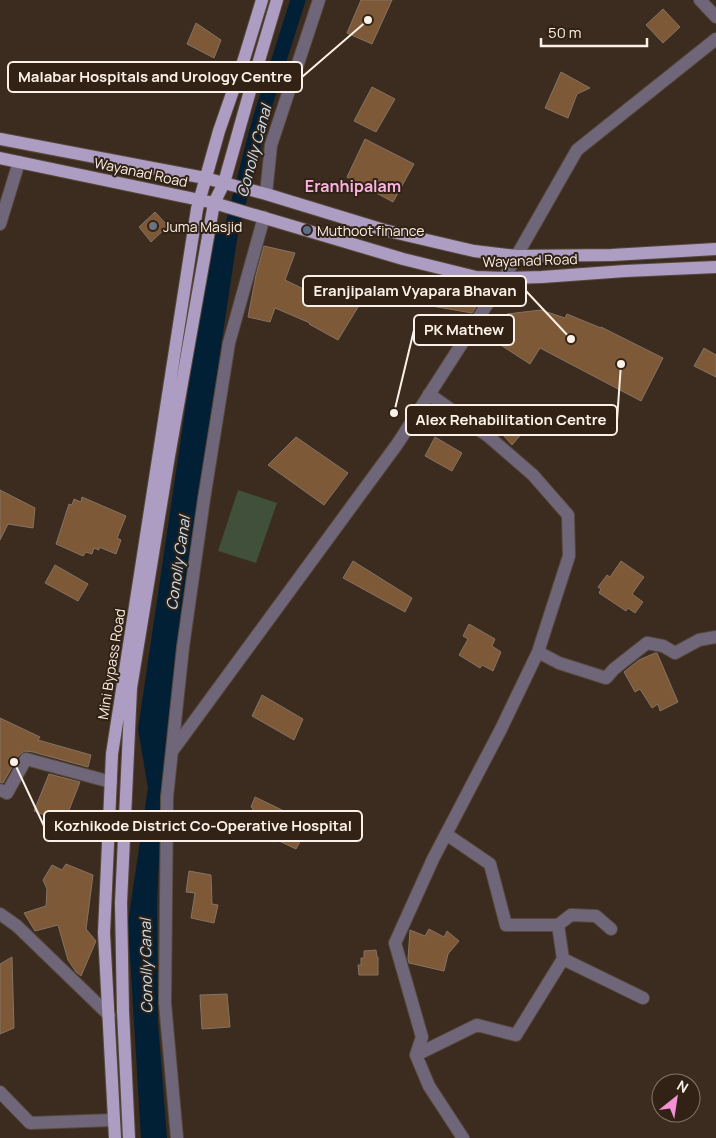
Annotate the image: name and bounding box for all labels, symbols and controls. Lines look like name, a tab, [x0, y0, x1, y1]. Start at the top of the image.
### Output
scale bar	[541, 15, 647, 47]
text: 50 m	[548, 22, 582, 43]
callout: Malabar Hospitals and Urology Centre	[8, 62, 302, 92]
text: Malabar Hospitals and Urology Centre	[18, 66, 292, 87]
water label: Conolly Canal	[232, 100, 277, 200]
street label: Wayanad Road	[93, 153, 189, 191]
district label: Eranhipalam	[305, 175, 401, 197]
place label: Juma Masjid	[163, 217, 242, 236]
marker: Juma Masjid	[147, 220, 159, 232]
place label: Muthoot finance	[317, 221, 425, 240]
marker: Muthoot finance	[301, 224, 313, 236]
street label: Wayanad Road	[482, 249, 578, 271]
callout: Eranjipalam Vyapara Bhavan	[303, 276, 526, 306]
text: Eranjipalam Vyapara Bhavan	[313, 280, 517, 301]
callout: PK Mathew	[414, 315, 514, 345]
text: PK Mathew	[424, 319, 504, 340]
callout: Alex Rehabilitation Centre	[406, 405, 617, 435]
text: Alex Rehabilitation Centre	[415, 409, 607, 430]
water label: Conolly Canal	[161, 512, 195, 612]
street label: Mini Bypass Road	[93, 607, 129, 721]
callout: Kozhikode District Co-Operative Hospital	[44, 811, 362, 841]
text: Kozhikode District Co-Operative Hospital	[54, 815, 352, 836]
water label: Conolly Canal	[135, 916, 157, 1014]
north arrow	[651, 1073, 701, 1123]
text: N	[674, 1076, 692, 1097]

